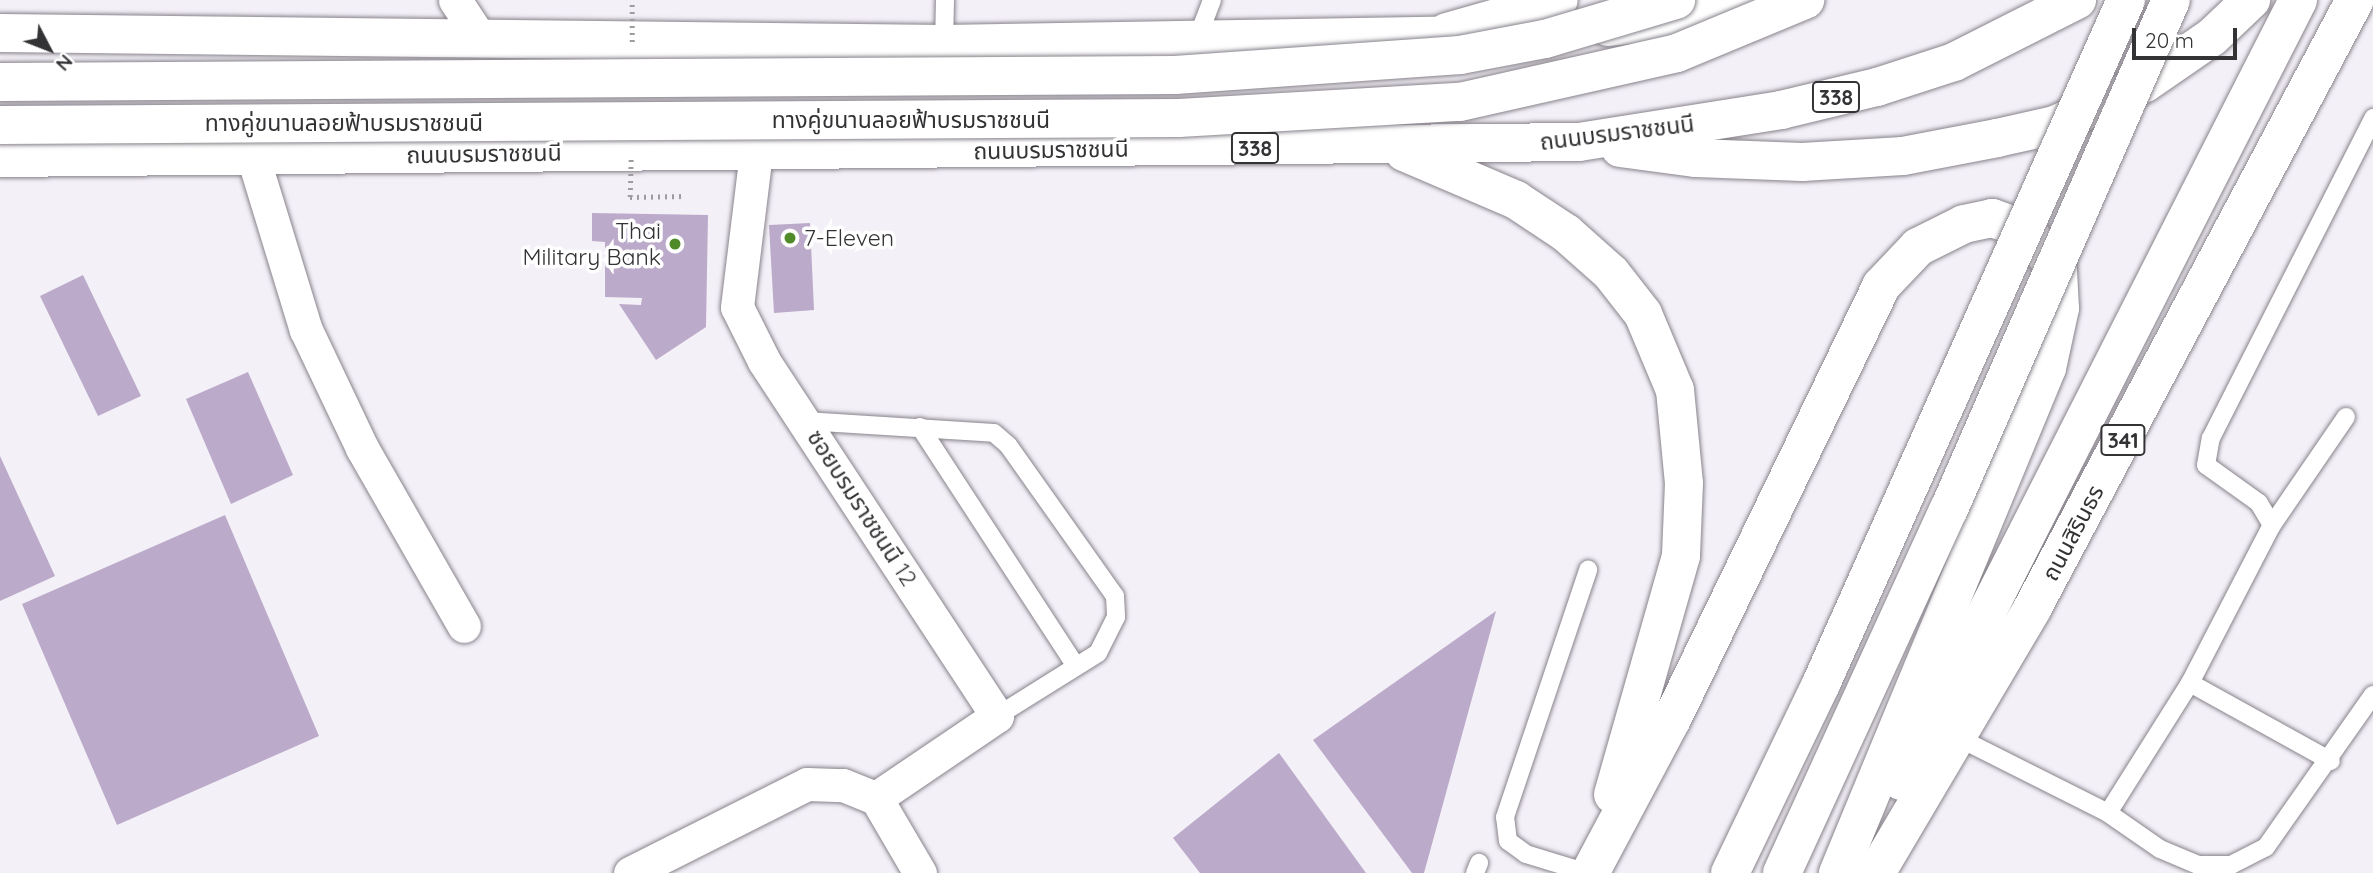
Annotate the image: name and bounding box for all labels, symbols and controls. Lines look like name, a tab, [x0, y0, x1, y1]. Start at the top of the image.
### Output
north arrow	[14, 14, 84, 84]
scale bar	[2135, 14, 2240, 58]
text: 20 m	[2145, 27, 2194, 53]
text: N	[51, 50, 78, 76]
road number: 338	[1812, 80, 1860, 114]
street label: ทางคู่ขนานลอยฟ้าบรมราชชนนี	[772, 106, 1050, 134]
street label: ทางคู่ขนานลอยฟ้าบรมราชชนนี	[205, 109, 483, 137]
street label: ถนนบรมราชชนนี	[1538, 110, 1696, 156]
road number: 338	[1230, 130, 1280, 166]
street label: ถนนบรมราชชนนี	[973, 135, 1129, 165]
street label: ถนนบรมราชชนนี	[406, 139, 562, 169]
place label: Thai Military Bank	[522, 217, 661, 271]
place label: 7-Eleven	[804, 224, 894, 252]
marker: 7-Eleven	[782, 230, 798, 246]
marker: Thai Military Bank	[667, 236, 683, 252]
road number: 341	[2100, 422, 2146, 458]
street label: ซอยบรมราชชนนี 12	[801, 425, 923, 591]
street label: ถนนสิรินธร	[2036, 480, 2110, 586]

